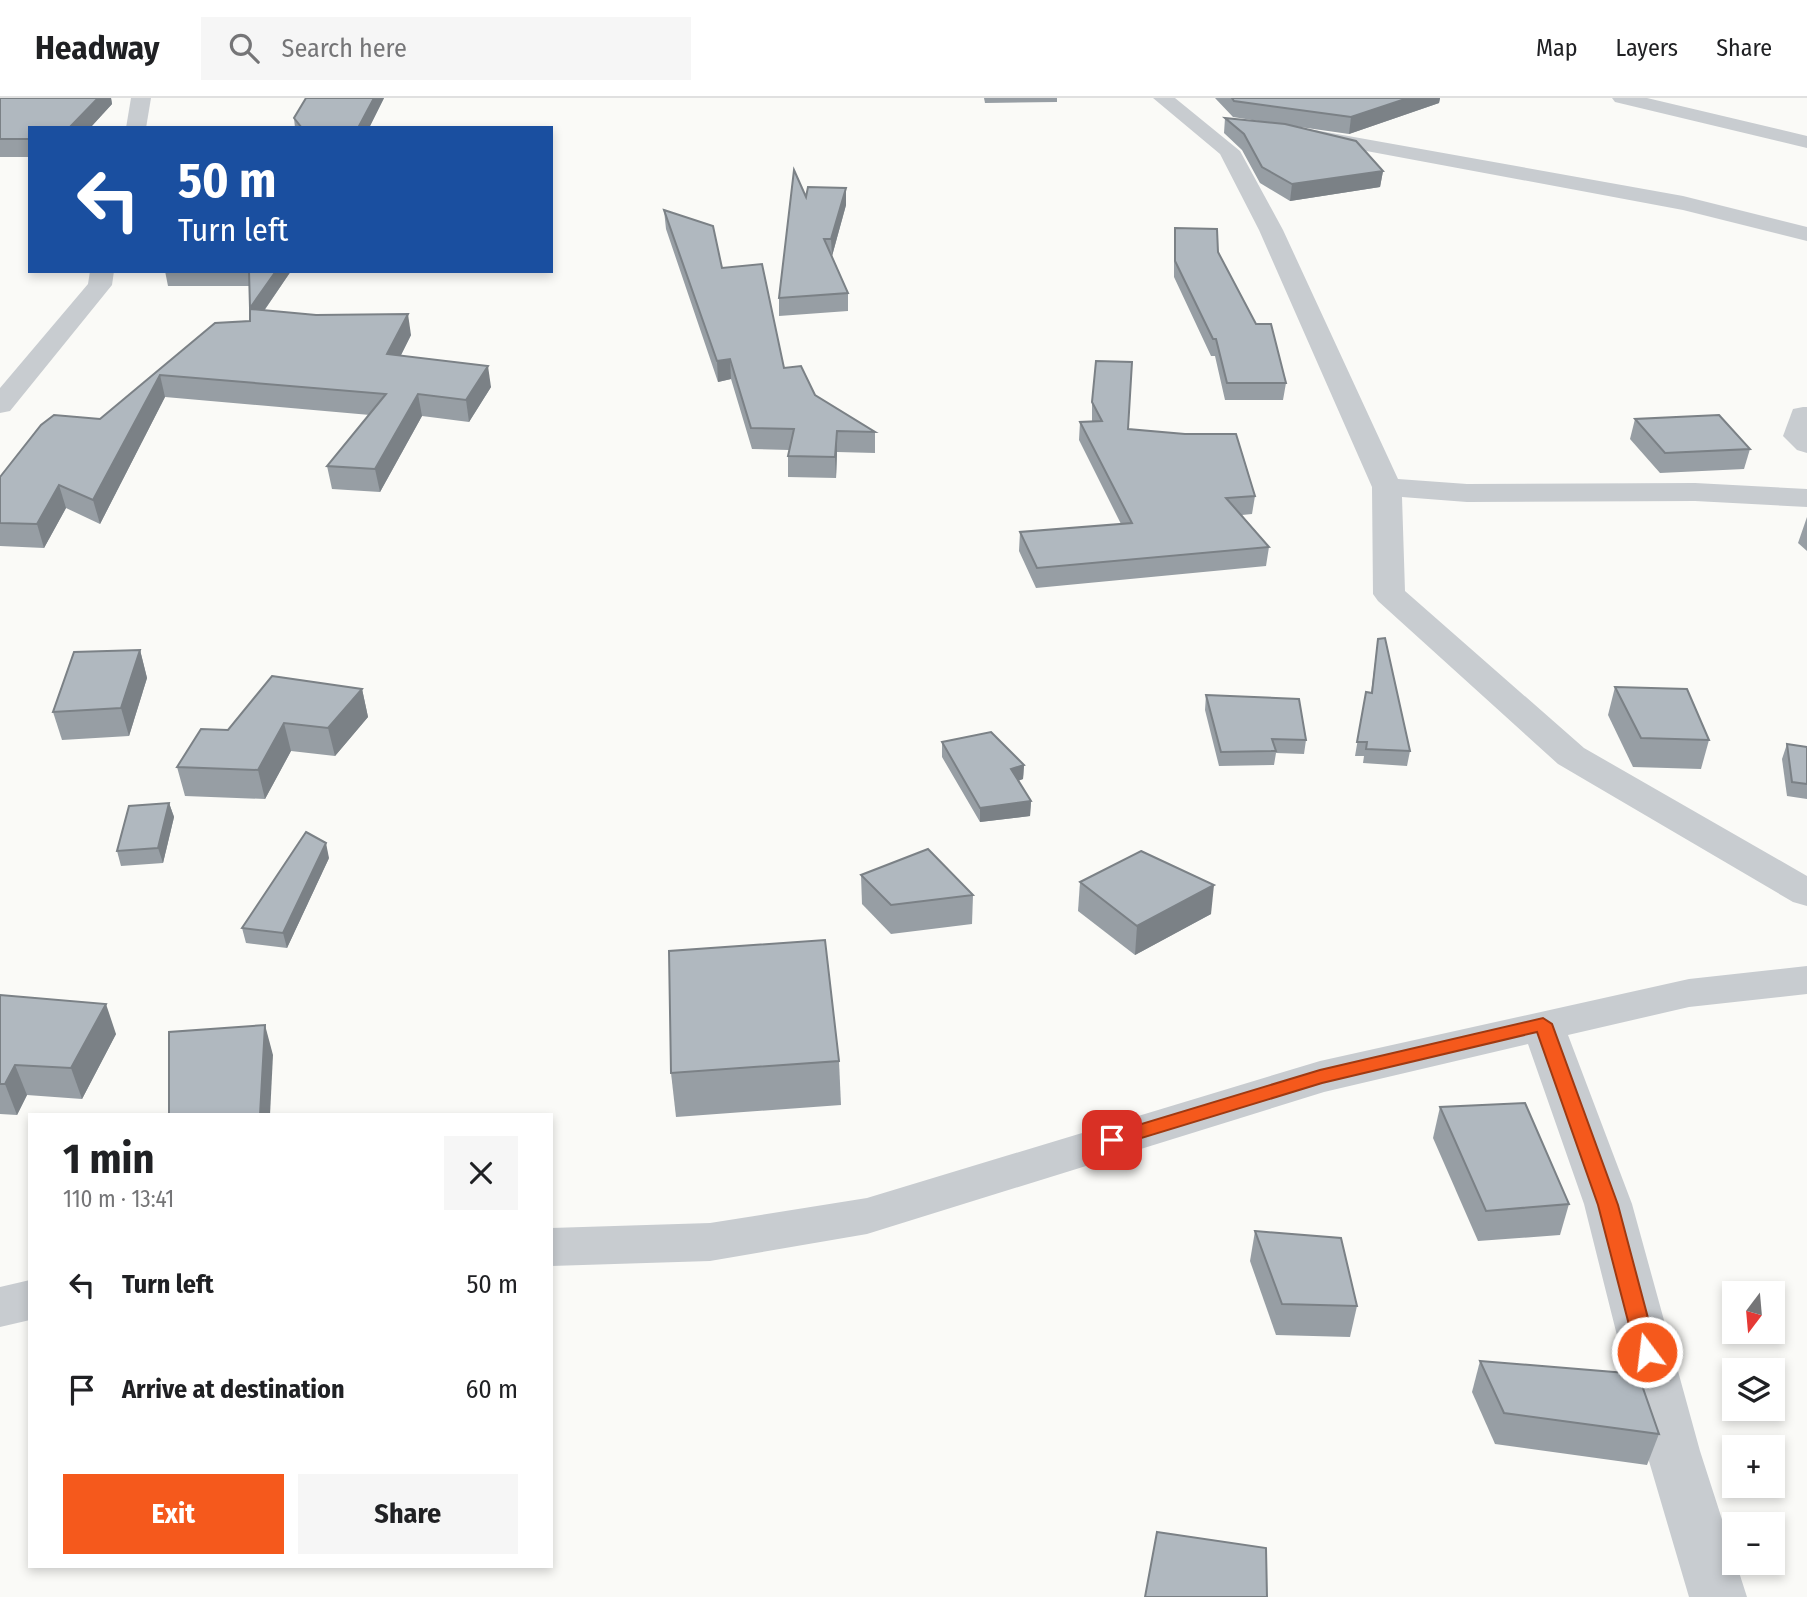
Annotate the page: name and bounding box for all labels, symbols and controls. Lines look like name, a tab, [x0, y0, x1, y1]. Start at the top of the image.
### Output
search box	[201, 17, 691, 80]
text: Headway	[35, 28, 159, 68]
icon: search	[225, 29, 263, 67]
text: Search here	[281, 33, 407, 64]
text: Map	[1536, 34, 1578, 62]
text: Layers	[1616, 34, 1678, 62]
text: Share	[1716, 34, 1772, 62]
text: 50 m	[178, 151, 276, 210]
icon: left	[63, 154, 154, 245]
text: Turn left	[178, 211, 288, 249]
pin	[1082, 1110, 1142, 1170]
icon: arrive	[1093, 1121, 1131, 1159]
text: 1 min	[63, 1134, 154, 1184]
button: close	[444, 1136, 518, 1210]
text: 110 m · 13:41	[63, 1185, 174, 1213]
icon: left	[63, 1266, 101, 1304]
text: Turn left	[122, 1269, 214, 1300]
text: 50 m	[466, 1269, 518, 1300]
north arrow	[1722, 1281, 1785, 1344]
map controls	[1722, 1281, 1785, 1575]
position arrow	[1610, 1315, 1684, 1389]
button: layers	[1722, 1358, 1785, 1421]
icon: arrive	[63, 1371, 101, 1409]
text: Arrive at destination	[122, 1374, 345, 1405]
text: 60 m	[465, 1374, 518, 1405]
button: +	[1722, 1435, 1785, 1498]
button: Exit	[63, 1474, 284, 1554]
button: Share	[298, 1474, 518, 1554]
button: −	[1722, 1512, 1785, 1575]

